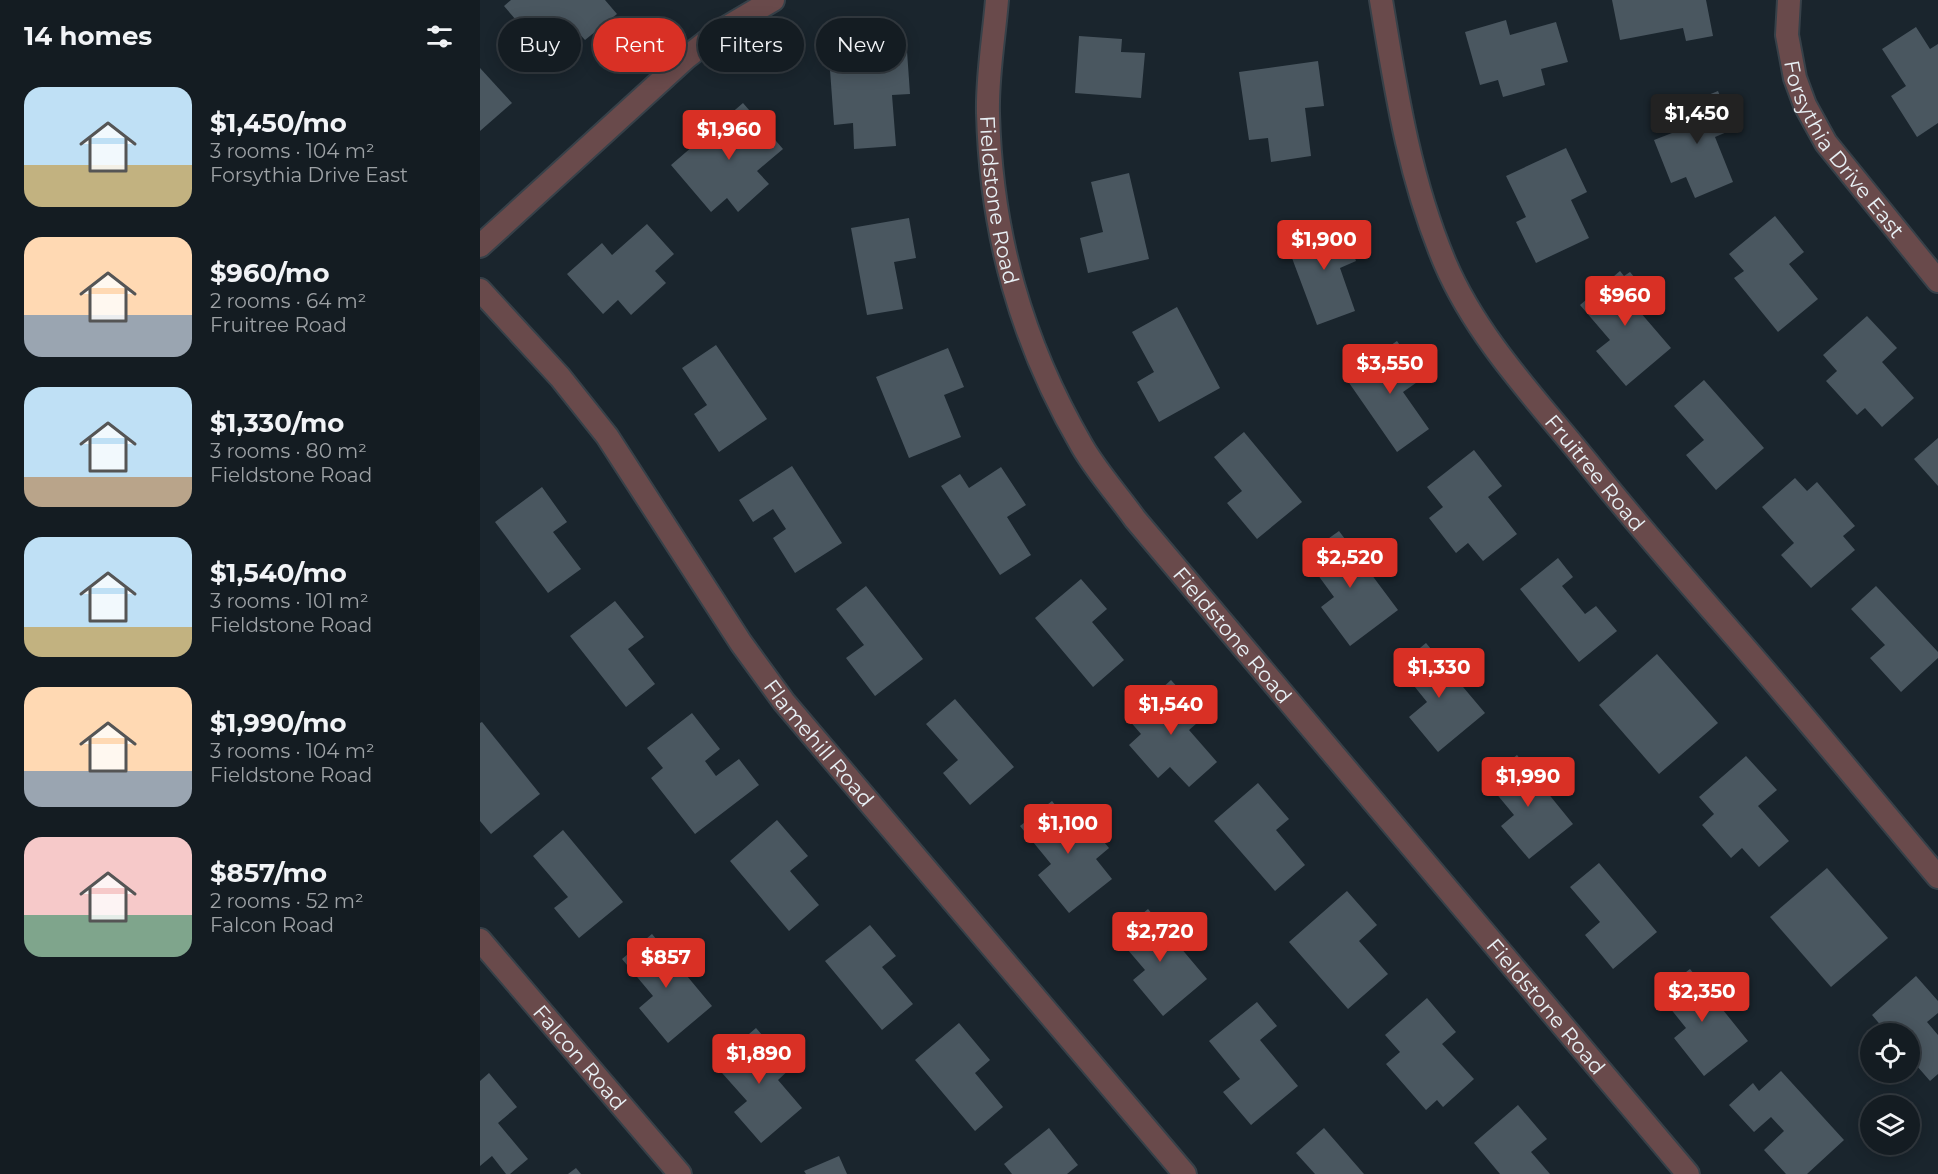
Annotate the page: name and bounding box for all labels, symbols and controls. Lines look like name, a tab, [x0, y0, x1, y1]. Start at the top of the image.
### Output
chip: Buy	[498, 18, 581, 72]
chip: Rent	[593, 18, 686, 72]
chip: Filters	[698, 18, 804, 72]
chip: New	[816, 18, 906, 72]
text: 14 homes	[24, 20, 152, 52]
icon: filters	[423, 20, 456, 53]
street label: Forsythia Drive East	[1779, 58, 1910, 243]
pin: $1,450	[1648, 94, 1746, 145]
text: $1,450	[1665, 101, 1729, 125]
text: $1,450/mo	[210, 107, 347, 139]
pin: $1,960	[680, 110, 778, 161]
icon: home	[72, 111, 144, 183]
street label: Fieldstone Road	[976, 115, 1025, 287]
text: $1,960	[697, 117, 761, 141]
text: 3 rooms · 104 m²	[210, 139, 375, 163]
text: Forsythia Drive East	[210, 163, 408, 187]
pin: $1,900	[1275, 220, 1373, 271]
text: $1,900	[1291, 227, 1357, 251]
text: $960/mo	[210, 257, 330, 289]
icon: home	[72, 261, 144, 333]
pin: $960	[1589, 276, 1661, 327]
text: $960	[1599, 283, 1651, 307]
text: 2 rooms · 64 m²	[210, 289, 366, 313]
text: Fruitree Road	[210, 313, 347, 337]
pin: $3,550	[1341, 344, 1439, 395]
text: $3,550	[1356, 351, 1424, 375]
text: $1,330/mo	[210, 407, 344, 439]
street label: Fruitree Road	[1540, 409, 1651, 536]
icon: home	[72, 411, 144, 483]
text: 3 rooms · 80 m²	[210, 439, 367, 463]
text: Fieldstone Road	[210, 463, 372, 487]
pin: $2,520	[1301, 538, 1399, 589]
text: $2,520	[1316, 545, 1384, 569]
text: $1,540/mo	[210, 557, 347, 589]
icon: home	[72, 561, 144, 633]
street label: Fieldstone Road	[1168, 562, 1297, 708]
text: 3 rooms · 101 m²	[210, 589, 369, 613]
text: Fieldstone Road	[210, 613, 372, 637]
pin: $1,330	[1390, 648, 1488, 699]
text: $1,330	[1408, 655, 1471, 679]
street label: Flamehill Road	[759, 674, 879, 811]
pin: $1,540	[1122, 685, 1220, 736]
text: $1,540	[1139, 692, 1203, 716]
text: $1,990/mo	[210, 707, 347, 739]
icon: home	[72, 711, 144, 783]
text: 3 rooms · 104 m²	[210, 739, 375, 763]
pin: $1,990	[1479, 757, 1577, 808]
text: Fieldstone Road	[210, 763, 372, 787]
text: $1,990	[1496, 764, 1560, 788]
pin: $1,100	[1019, 804, 1117, 855]
text: $1,100	[1038, 811, 1098, 835]
text: $857/mo	[210, 857, 327, 889]
icon: home	[72, 861, 144, 933]
text: 2 rooms · 52 m²	[210, 889, 364, 913]
pin: $2,720	[1111, 912, 1209, 963]
text: Falcon Road	[210, 913, 334, 937]
text: $2,720	[1126, 919, 1194, 943]
street label: Fieldstone Road	[1482, 933, 1611, 1079]
pin: $857	[630, 938, 702, 989]
text: $857	[641, 945, 691, 969]
pin: $2,350	[1653, 972, 1751, 1023]
text: $2,350	[1668, 979, 1736, 1003]
street label: Falcon Road	[528, 999, 632, 1115]
map controls	[1860, 1023, 1920, 1155]
button: locate	[1860, 1023, 1920, 1083]
pin: $1,890	[710, 1034, 808, 1085]
text: $1,890	[726, 1041, 792, 1065]
button: layers	[1860, 1095, 1920, 1155]

